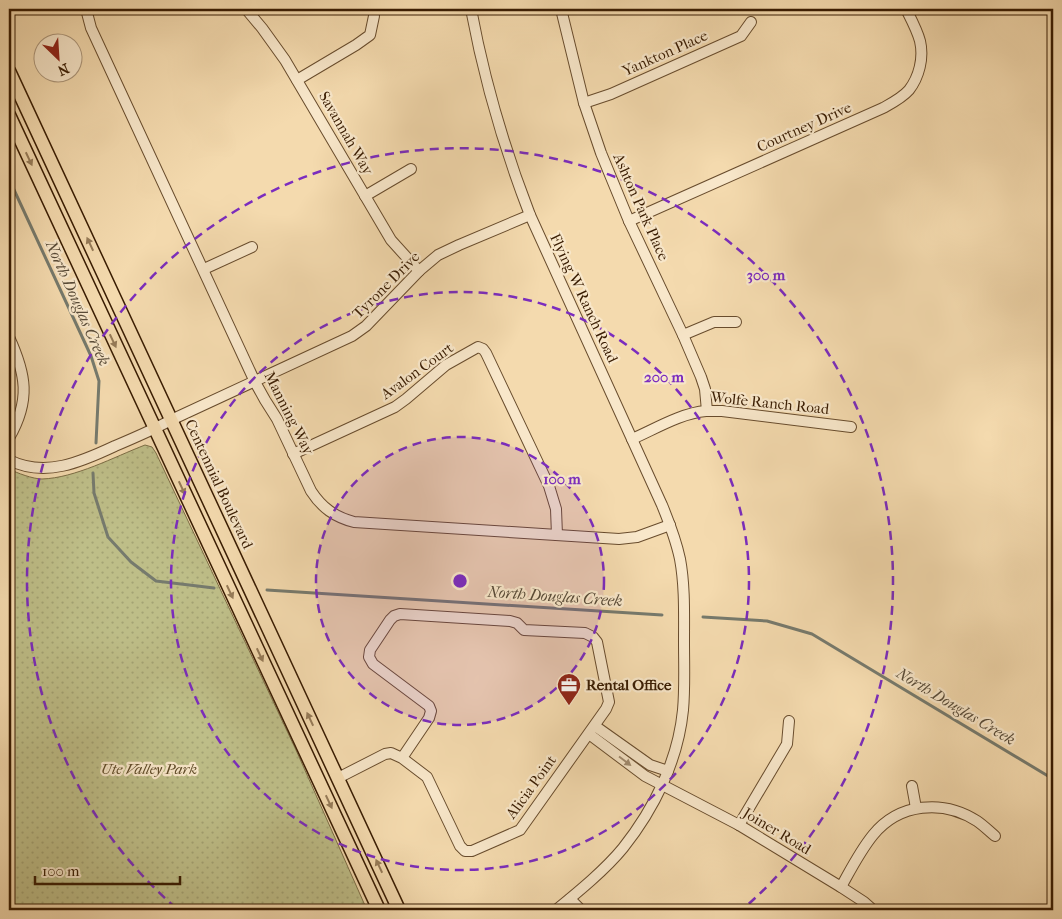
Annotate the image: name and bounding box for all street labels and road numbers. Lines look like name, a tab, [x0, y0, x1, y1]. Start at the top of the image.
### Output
street label: Yankton Place	[619, 26, 711, 80]
street label: Savannah Way	[315, 88, 378, 179]
street label: Courtney Drive	[754, 98, 855, 156]
street label: Ashton Park Place	[609, 150, 673, 264]
street label: Flying W Ranch Road	[546, 231, 622, 366]
street label: Tyrone Drive	[349, 247, 424, 322]
street label: Avalon Court	[376, 338, 457, 404]
street label: Manning Way	[260, 368, 318, 458]
street label: Wolfe Ranch Road	[709, 388, 831, 418]
street label: Centennial Boulevard	[181, 416, 257, 552]
street label: Alicia Point	[501, 751, 560, 823]
street label: Joiner Road	[739, 803, 815, 859]

